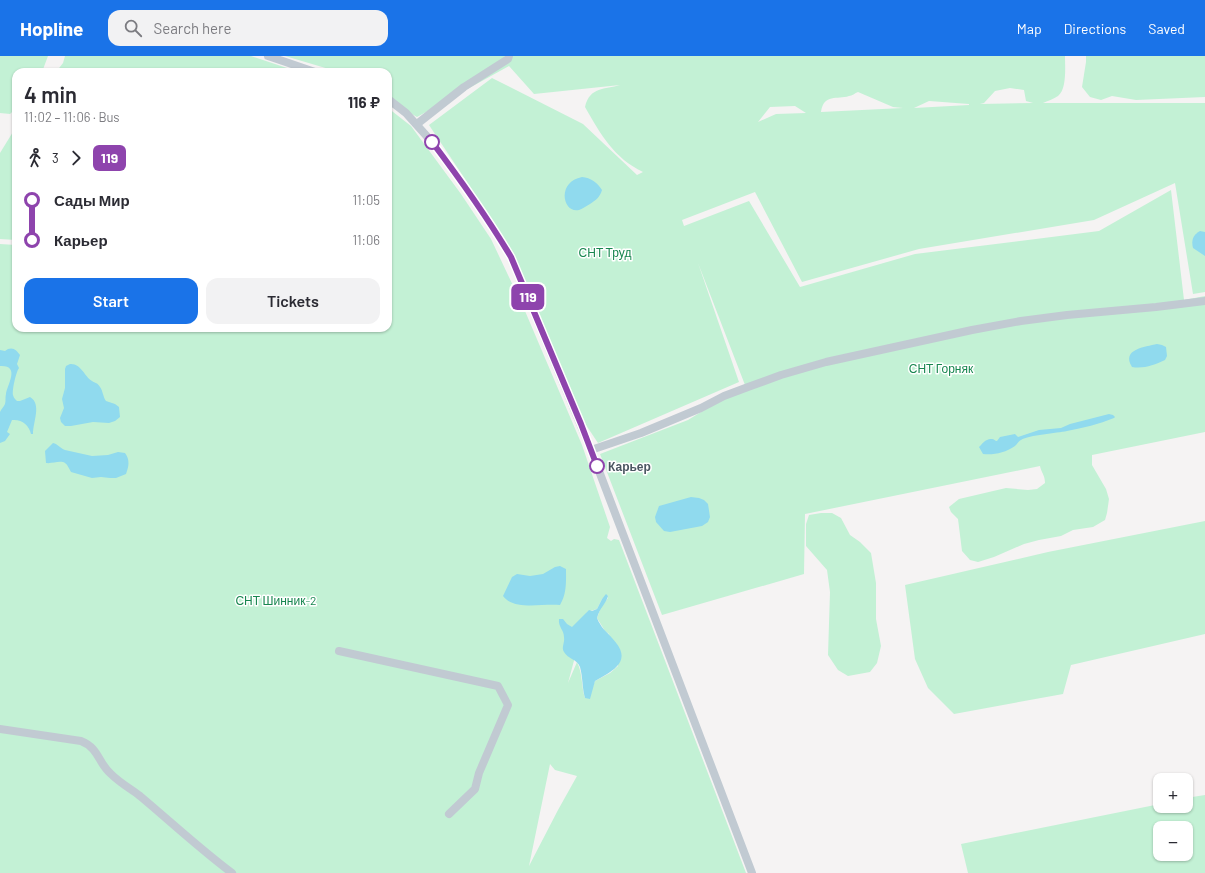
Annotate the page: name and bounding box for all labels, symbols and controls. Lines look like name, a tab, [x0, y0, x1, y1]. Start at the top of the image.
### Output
search box	[108, 10, 388, 46]
text: Hopline	[20, 17, 84, 40]
icon: search	[122, 17, 144, 39]
text: Search here	[154, 19, 231, 37]
text: Map	[1017, 20, 1042, 37]
text: Directions	[1064, 20, 1126, 37]
text: Saved	[1148, 20, 1185, 37]
text: 4 min	[24, 81, 77, 107]
text: 116 ₽	[348, 93, 380, 111]
text: 11:02 – 11:06 · Bus	[24, 109, 120, 125]
unlabelled marker	[424, 134, 440, 150]
icon: walk	[24, 147, 46, 169]
icon: forward	[65, 147, 87, 169]
text: 119	[101, 149, 118, 166]
text: 3	[52, 150, 59, 166]
text: Сады Мир	[54, 191, 130, 209]
text: 11:05	[352, 192, 380, 208]
text: Карьер	[54, 231, 108, 249]
text: 11:06	[352, 232, 380, 248]
park label: СНТ Труд	[579, 245, 631, 260]
button: Start	[24, 278, 198, 324]
button: Tickets	[206, 278, 380, 324]
line badge: 119	[505, 284, 551, 310]
text: 119	[519, 288, 537, 305]
park label: СНТ Горняк	[909, 361, 974, 376]
marker: Карьер	[589, 458, 605, 474]
place label: Карьер	[608, 459, 651, 474]
park label: СНТ Шинник-2	[235, 593, 317, 607]
map controls	[1153, 773, 1193, 861]
button: +	[1153, 773, 1193, 813]
button: −	[1153, 821, 1193, 861]

